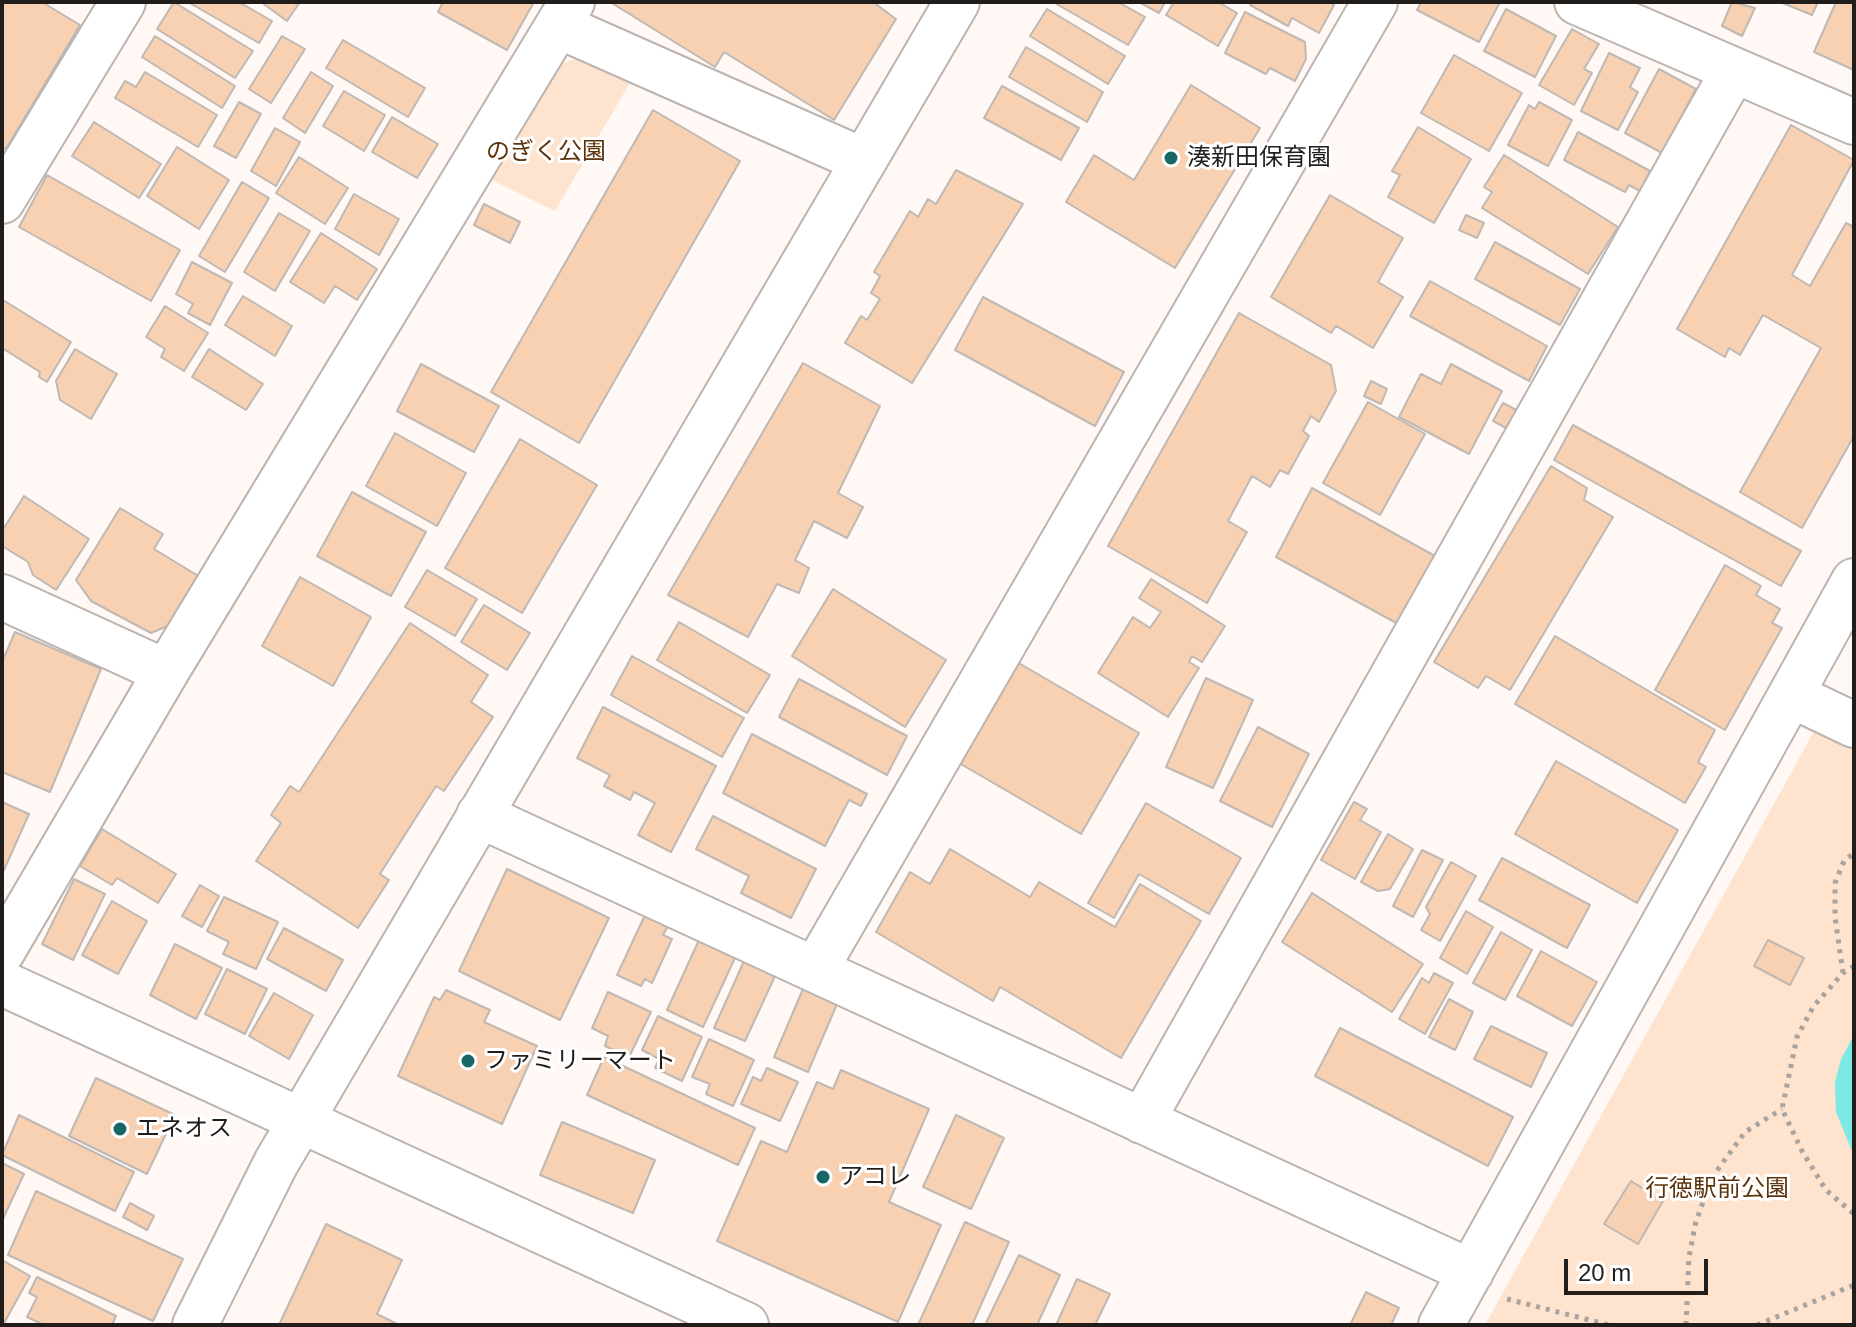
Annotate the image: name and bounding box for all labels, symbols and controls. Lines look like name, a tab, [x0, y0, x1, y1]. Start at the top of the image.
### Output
park label: のぎく公園	[486, 138, 606, 166]
place label: 湊新田保育園	[1187, 144, 1331, 172]
marker: 湊新田保育園	[1162, 149, 1180, 167]
place label: ファミリーマート	[484, 1047, 676, 1075]
marker: ファミリーマート	[459, 1052, 477, 1070]
place label: エネオス	[136, 1115, 232, 1143]
marker: エネオス	[111, 1120, 129, 1138]
place label: アコレ	[839, 1163, 911, 1191]
marker: アコレ	[814, 1168, 832, 1186]
park label: 行徳駅前公園	[1645, 1175, 1789, 1203]
scale bar	[1568, 1243, 1712, 1293]
text: 20 m	[1578, 1259, 1631, 1286]

